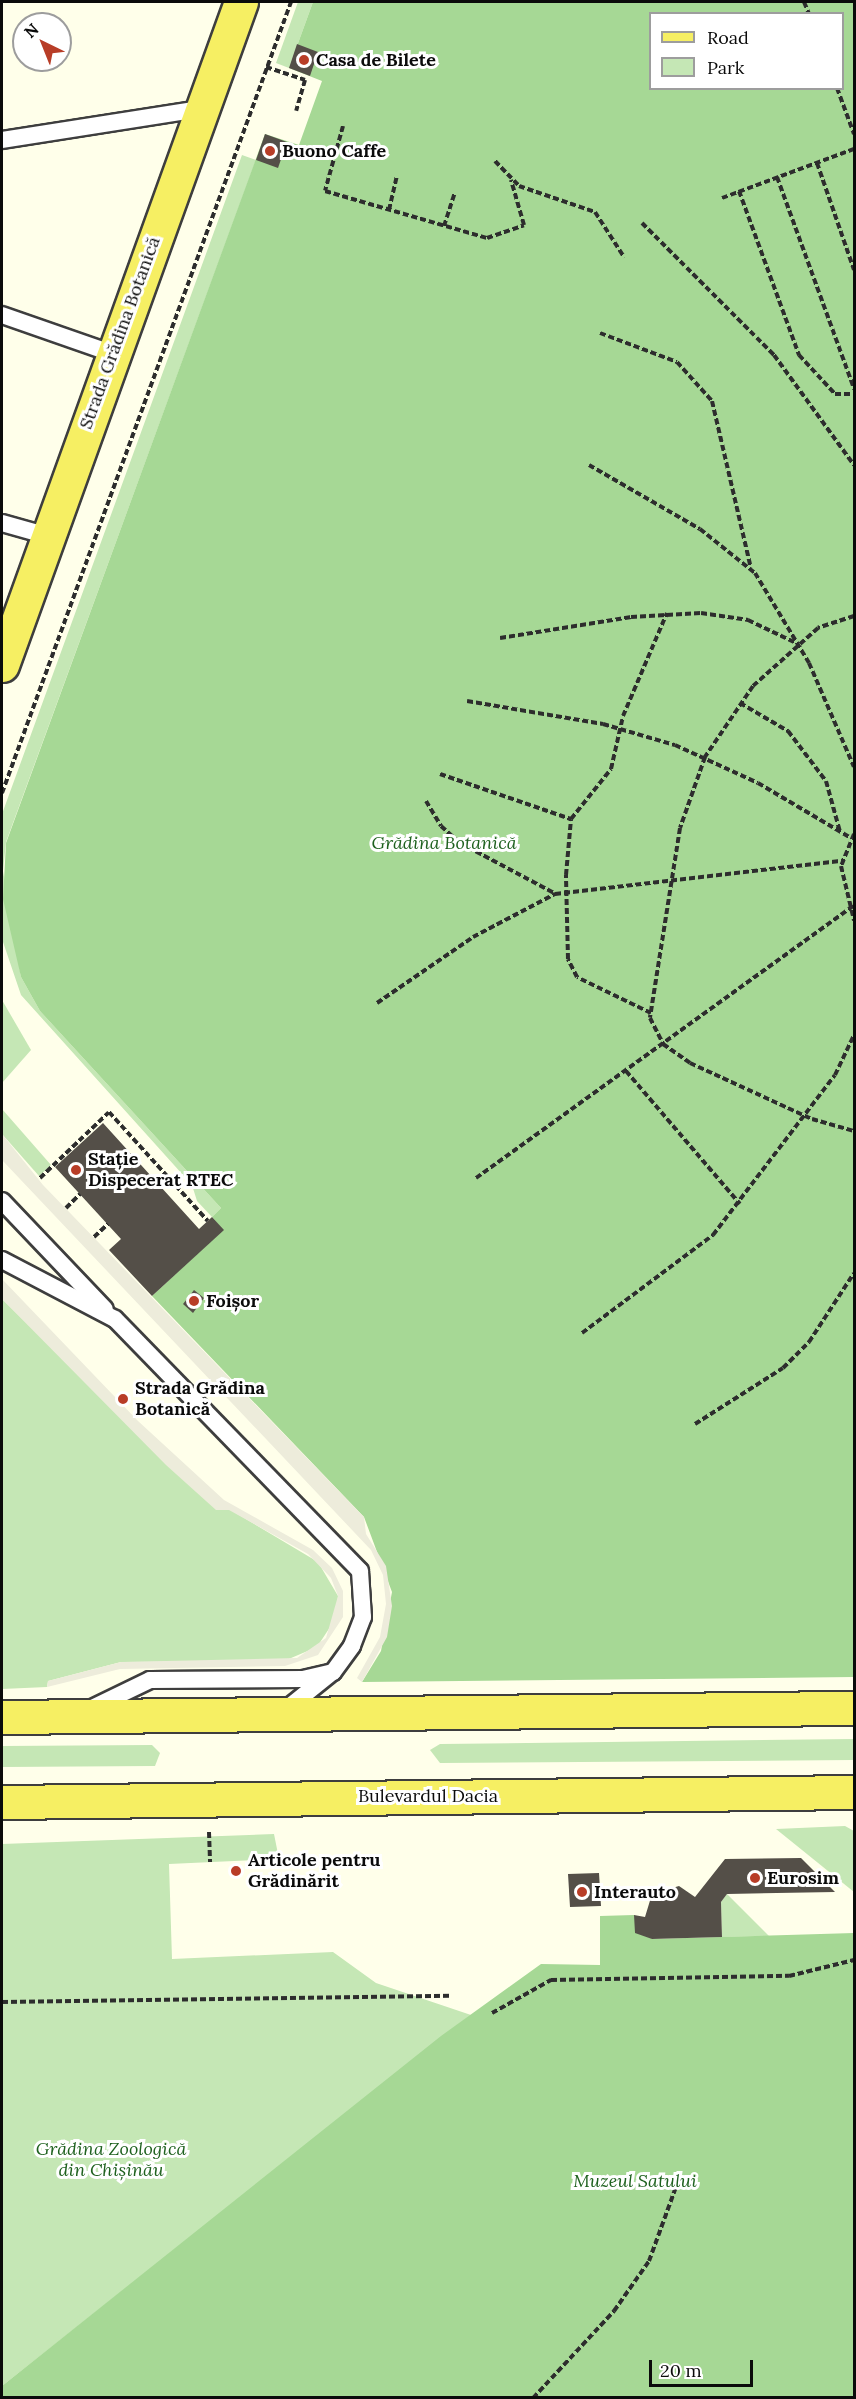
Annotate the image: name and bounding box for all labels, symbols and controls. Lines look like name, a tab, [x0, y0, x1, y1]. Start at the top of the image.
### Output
north arrow	[12, 12, 72, 72]
legend	[649, 12, 844, 90]
text: N	[20, 19, 42, 42]
text: Road	[707, 26, 749, 49]
place label: Casa de Bilete	[316, 49, 436, 71]
marker: Casa de Bilete	[297, 53, 311, 67]
text: Park	[707, 56, 744, 79]
place label: Buono Caffe	[282, 140, 386, 162]
marker: Buono Caffe	[263, 144, 277, 158]
street label: Strada Grădina Botanică	[75, 234, 165, 432]
park label: Grădina Botanică	[371, 832, 517, 854]
place label: Stație Dispecerat RTEC	[88, 1149, 233, 1192]
marker: Stație Dispecerat RTEC	[69, 1163, 83, 1177]
place label: Foișor	[206, 1290, 259, 1312]
marker: Foișor	[187, 1294, 201, 1308]
place label: Strada Grădina Botanică	[135, 1378, 265, 1420]
marker: Strada Grădina Botanică	[116, 1392, 130, 1406]
street label: Bulevardul Dacia	[358, 1785, 498, 1807]
place label: Articole pentru Grădinărit	[248, 1850, 380, 1892]
marker: Articole pentru Grădinărit	[229, 1864, 243, 1878]
place label: Eurosim	[767, 1867, 839, 1889]
marker: Eurosim	[748, 1871, 762, 1885]
place label: Interauto	[594, 1881, 676, 1903]
marker: Interauto	[575, 1885, 589, 1899]
park label: Grădina Zoologică din Chișinău	[36, 2139, 186, 2182]
park label: Muzeul Satului	[573, 2170, 697, 2192]
scale bar	[652, 2348, 756, 2386]
text: 20 m	[660, 2359, 702, 2382]

